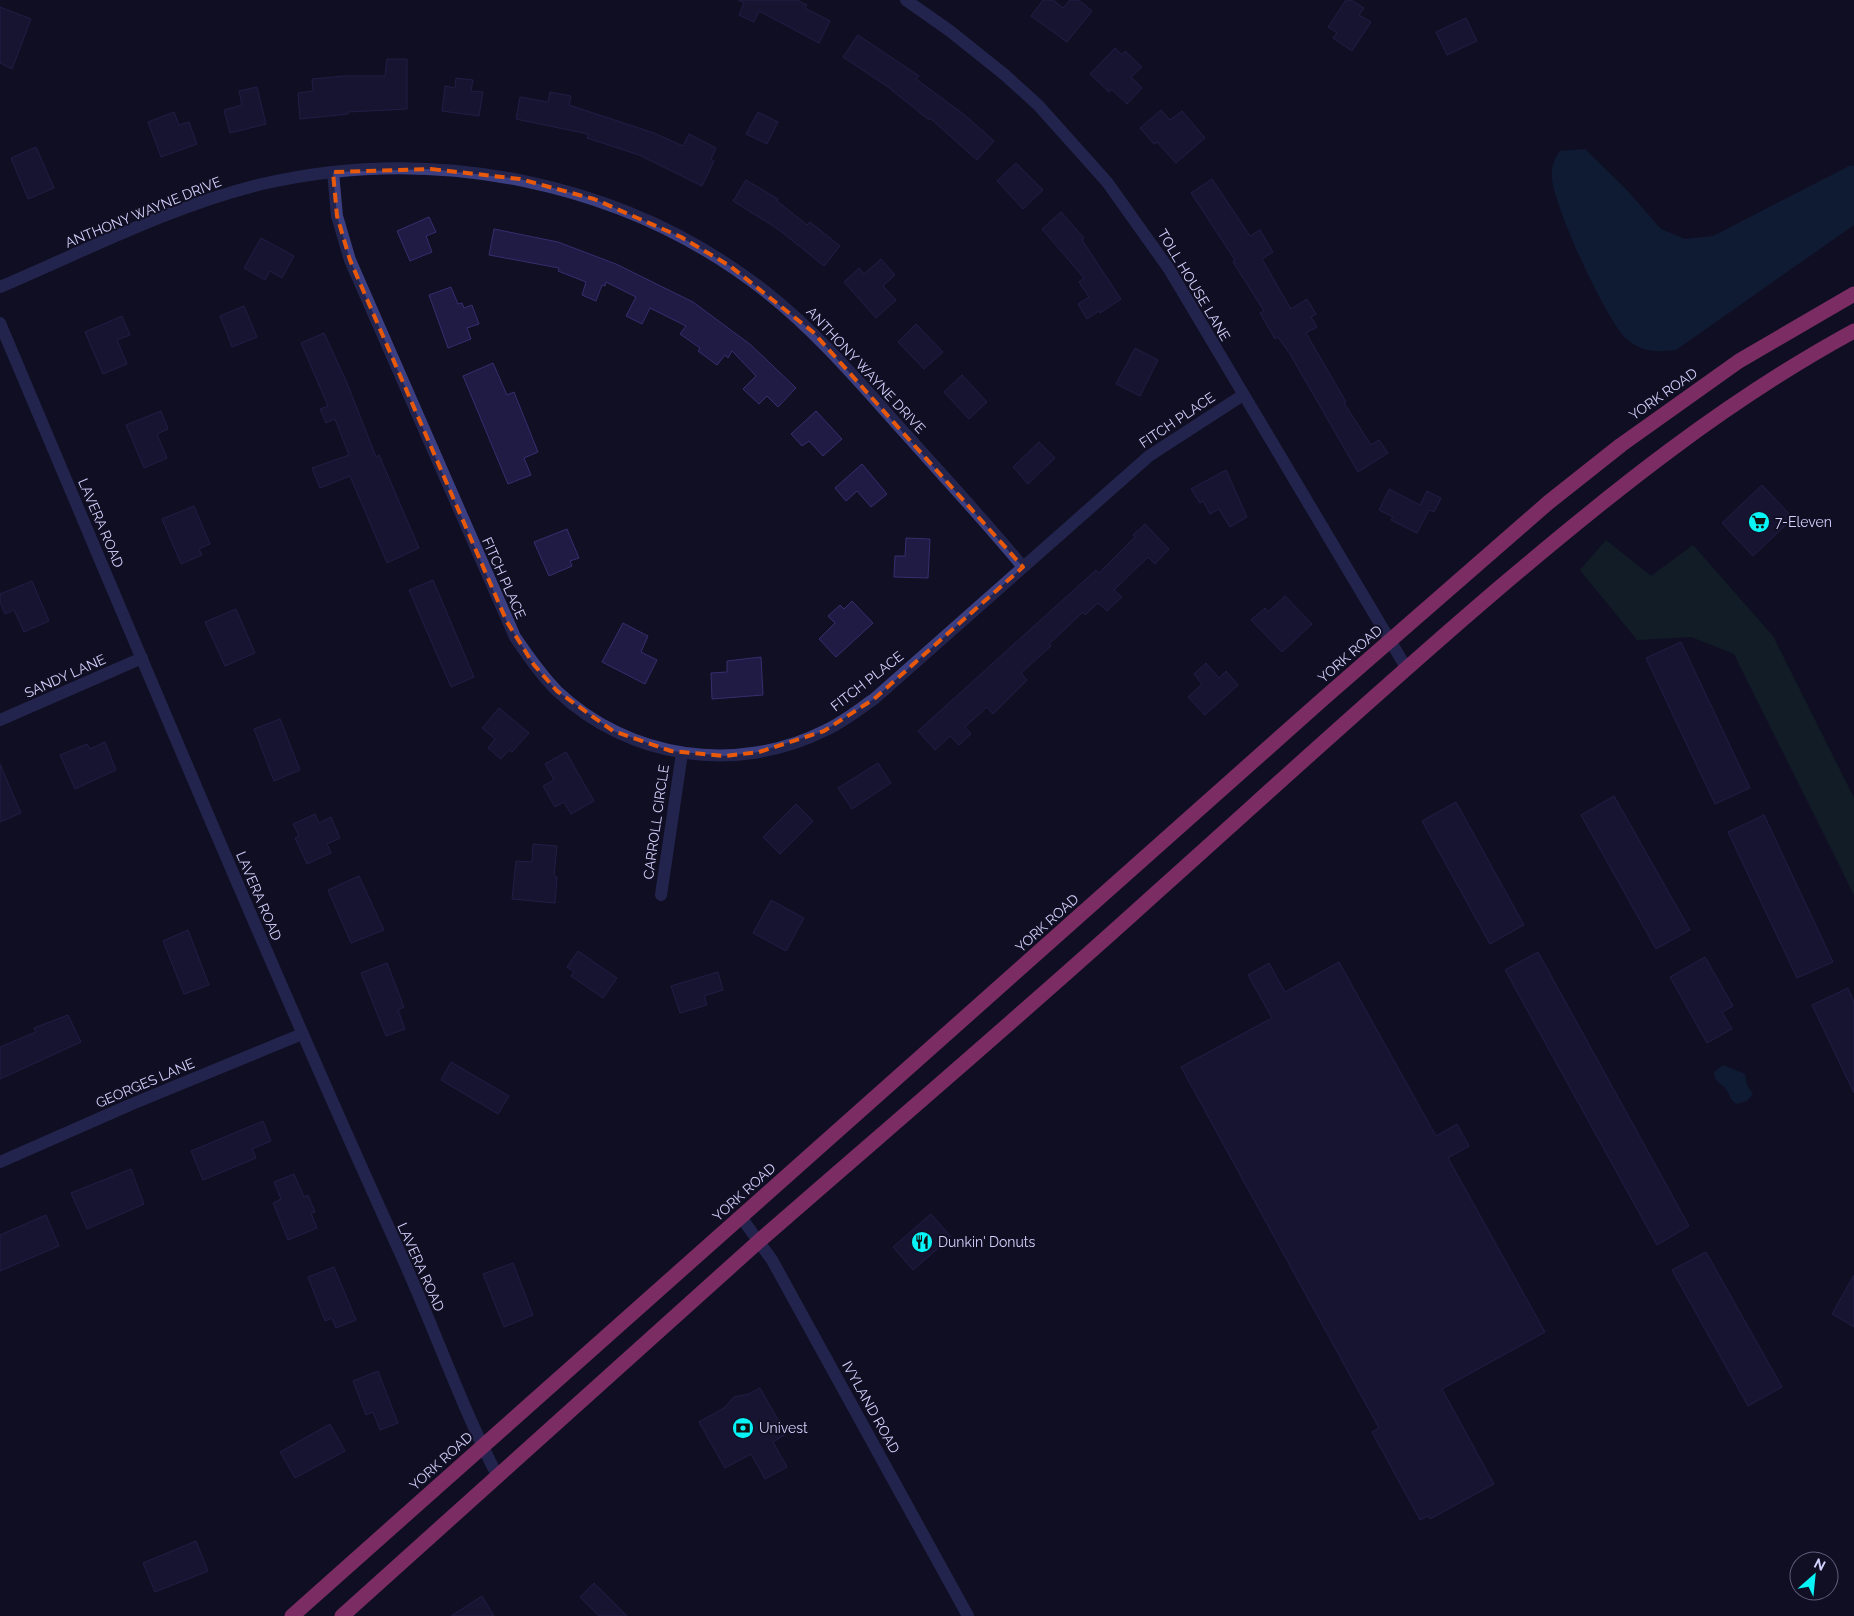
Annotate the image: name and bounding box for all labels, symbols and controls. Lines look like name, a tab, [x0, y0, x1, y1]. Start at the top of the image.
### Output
street label: ANTHONY WAYNE DRIVE	[63, 173, 223, 251]
street label: TOLL HOUSE LANE	[1154, 226, 1234, 344]
street label: ANTHONY WAYNE DRIVE	[803, 303, 929, 437]
street label: YORK ROAD	[1626, 365, 1700, 423]
street label: FITCH PLACE	[1136, 389, 1218, 451]
street label: LAVERA ROAD	[75, 476, 127, 570]
supermarket icon: 7-Eleven	[1747, 510, 1771, 534]
place label: 7-Eleven	[1775, 514, 1832, 530]
street label: FITCH PLACE	[479, 535, 529, 621]
street label: YORK ROAD	[1315, 622, 1385, 686]
street label: FITCH PLACE	[828, 648, 906, 714]
street label: SANDY LANE	[22, 651, 108, 701]
street label: CARROLL CIRCLE	[640, 764, 672, 880]
street label: LAVERA ROAD	[233, 849, 285, 943]
street label: YORK ROAD	[1012, 891, 1082, 955]
street label: GEORGES LANE	[93, 1055, 197, 1111]
street label: YORK ROAD	[709, 1160, 779, 1224]
street label: LAVERA ROAD	[394, 1220, 448, 1314]
restaurant icon: Dunkin' Donuts	[910, 1230, 934, 1254]
place label: Dunkin' Donuts	[938, 1234, 1036, 1250]
street label: IVYLAND ROAD	[839, 1358, 903, 1456]
bank icon: Univest	[731, 1416, 755, 1440]
place label: Univest	[759, 1420, 808, 1436]
street label: YORK ROAD	[406, 1429, 476, 1493]
north arrow	[1789, 1551, 1839, 1601]
text: N	[1812, 1555, 1828, 1574]

